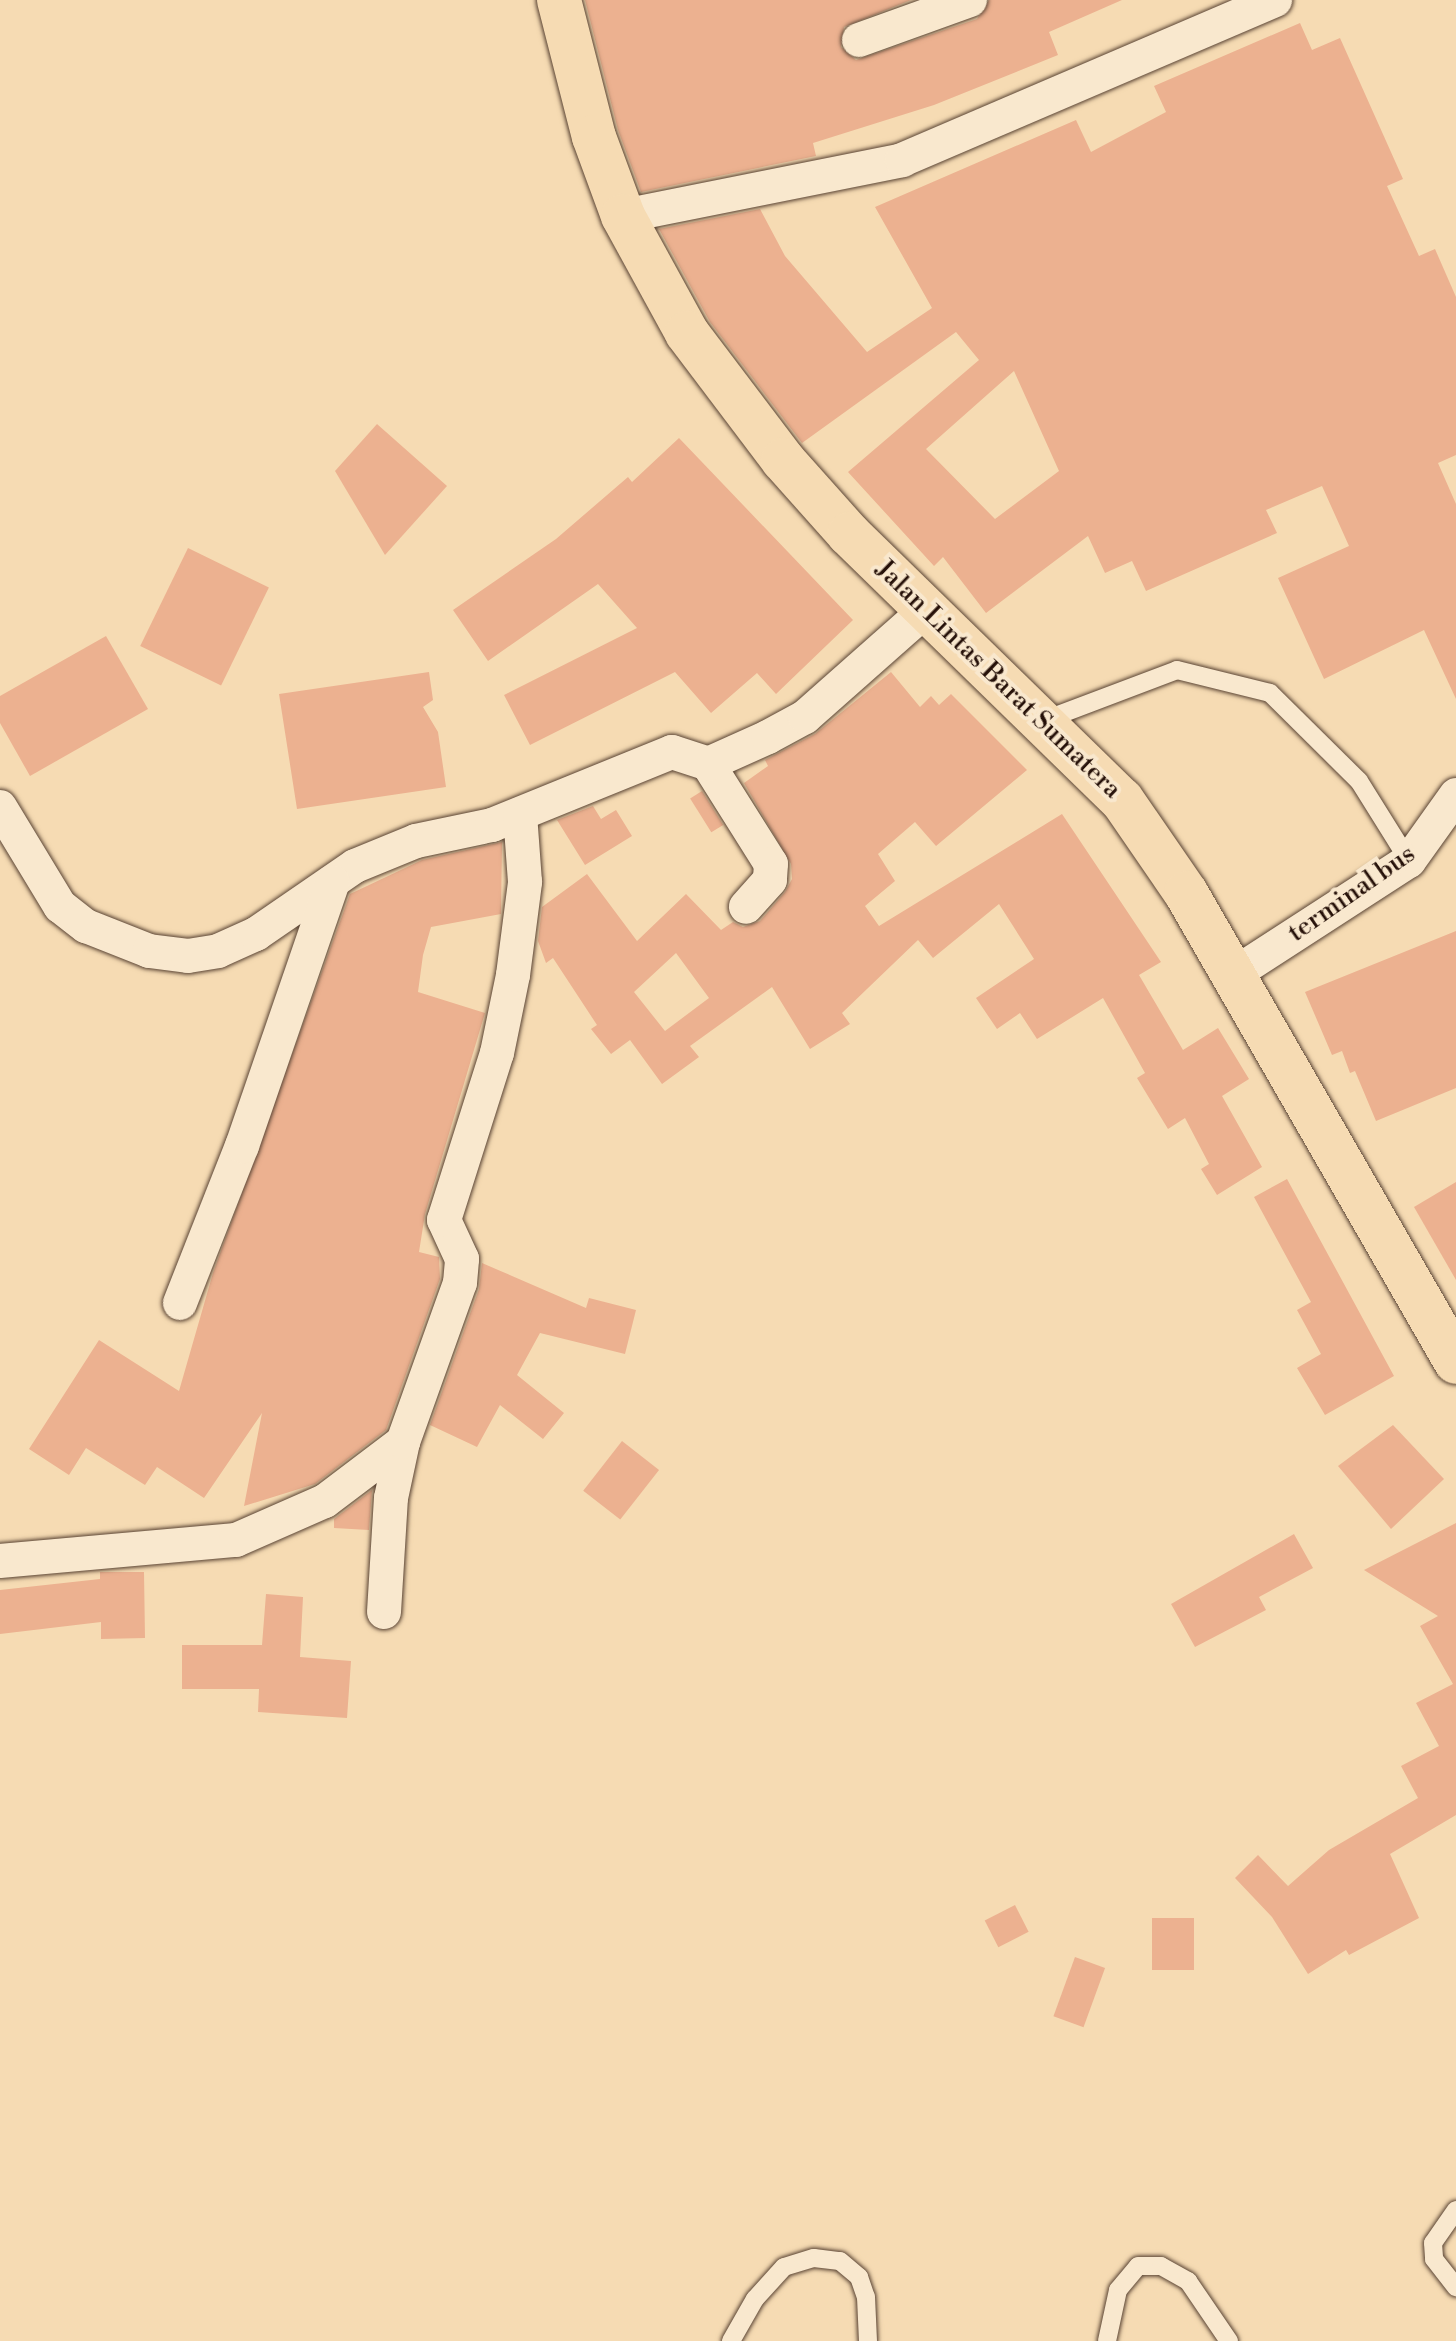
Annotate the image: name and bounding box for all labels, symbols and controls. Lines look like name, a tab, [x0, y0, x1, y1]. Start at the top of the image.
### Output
street label: Jalan Lintas Barat Sumatera	[869, 554, 1127, 806]
street label: terminal bus	[1282, 839, 1422, 949]

